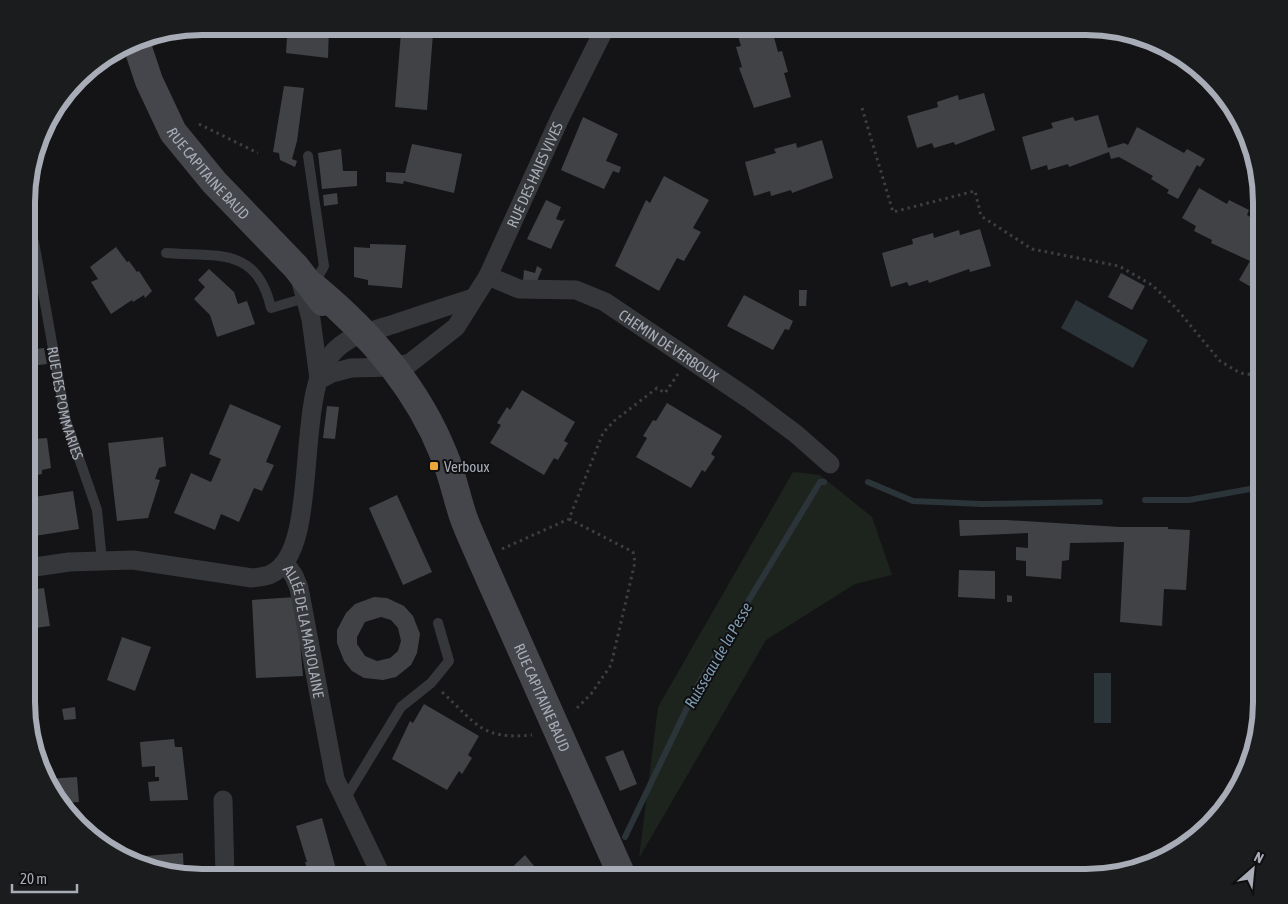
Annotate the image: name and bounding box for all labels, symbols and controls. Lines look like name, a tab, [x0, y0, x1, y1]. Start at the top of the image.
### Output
street label: RUE DES HAIES VIVES	[503, 119, 566, 230]
street label: RUE CAPITAINE BAUD	[164, 125, 253, 222]
street label: CHEMIN DE VERBOUX	[616, 305, 722, 385]
street label: RUE DES POMMARIES	[44, 345, 87, 462]
place label: Verboux	[444, 458, 490, 475]
marker: Verboux	[428, 460, 440, 472]
street label: ALLÉE DE LA MARJOLAINE	[280, 561, 328, 700]
water label: Ruisseau de la Pesse	[680, 599, 756, 711]
street label: RUE CAPITAINE BAUD	[511, 641, 574, 754]
north arrow	[1228, 844, 1278, 894]
text: N	[1252, 848, 1266, 866]
scale bar	[12, 862, 78, 894]
text: 20 m	[20, 870, 47, 887]

